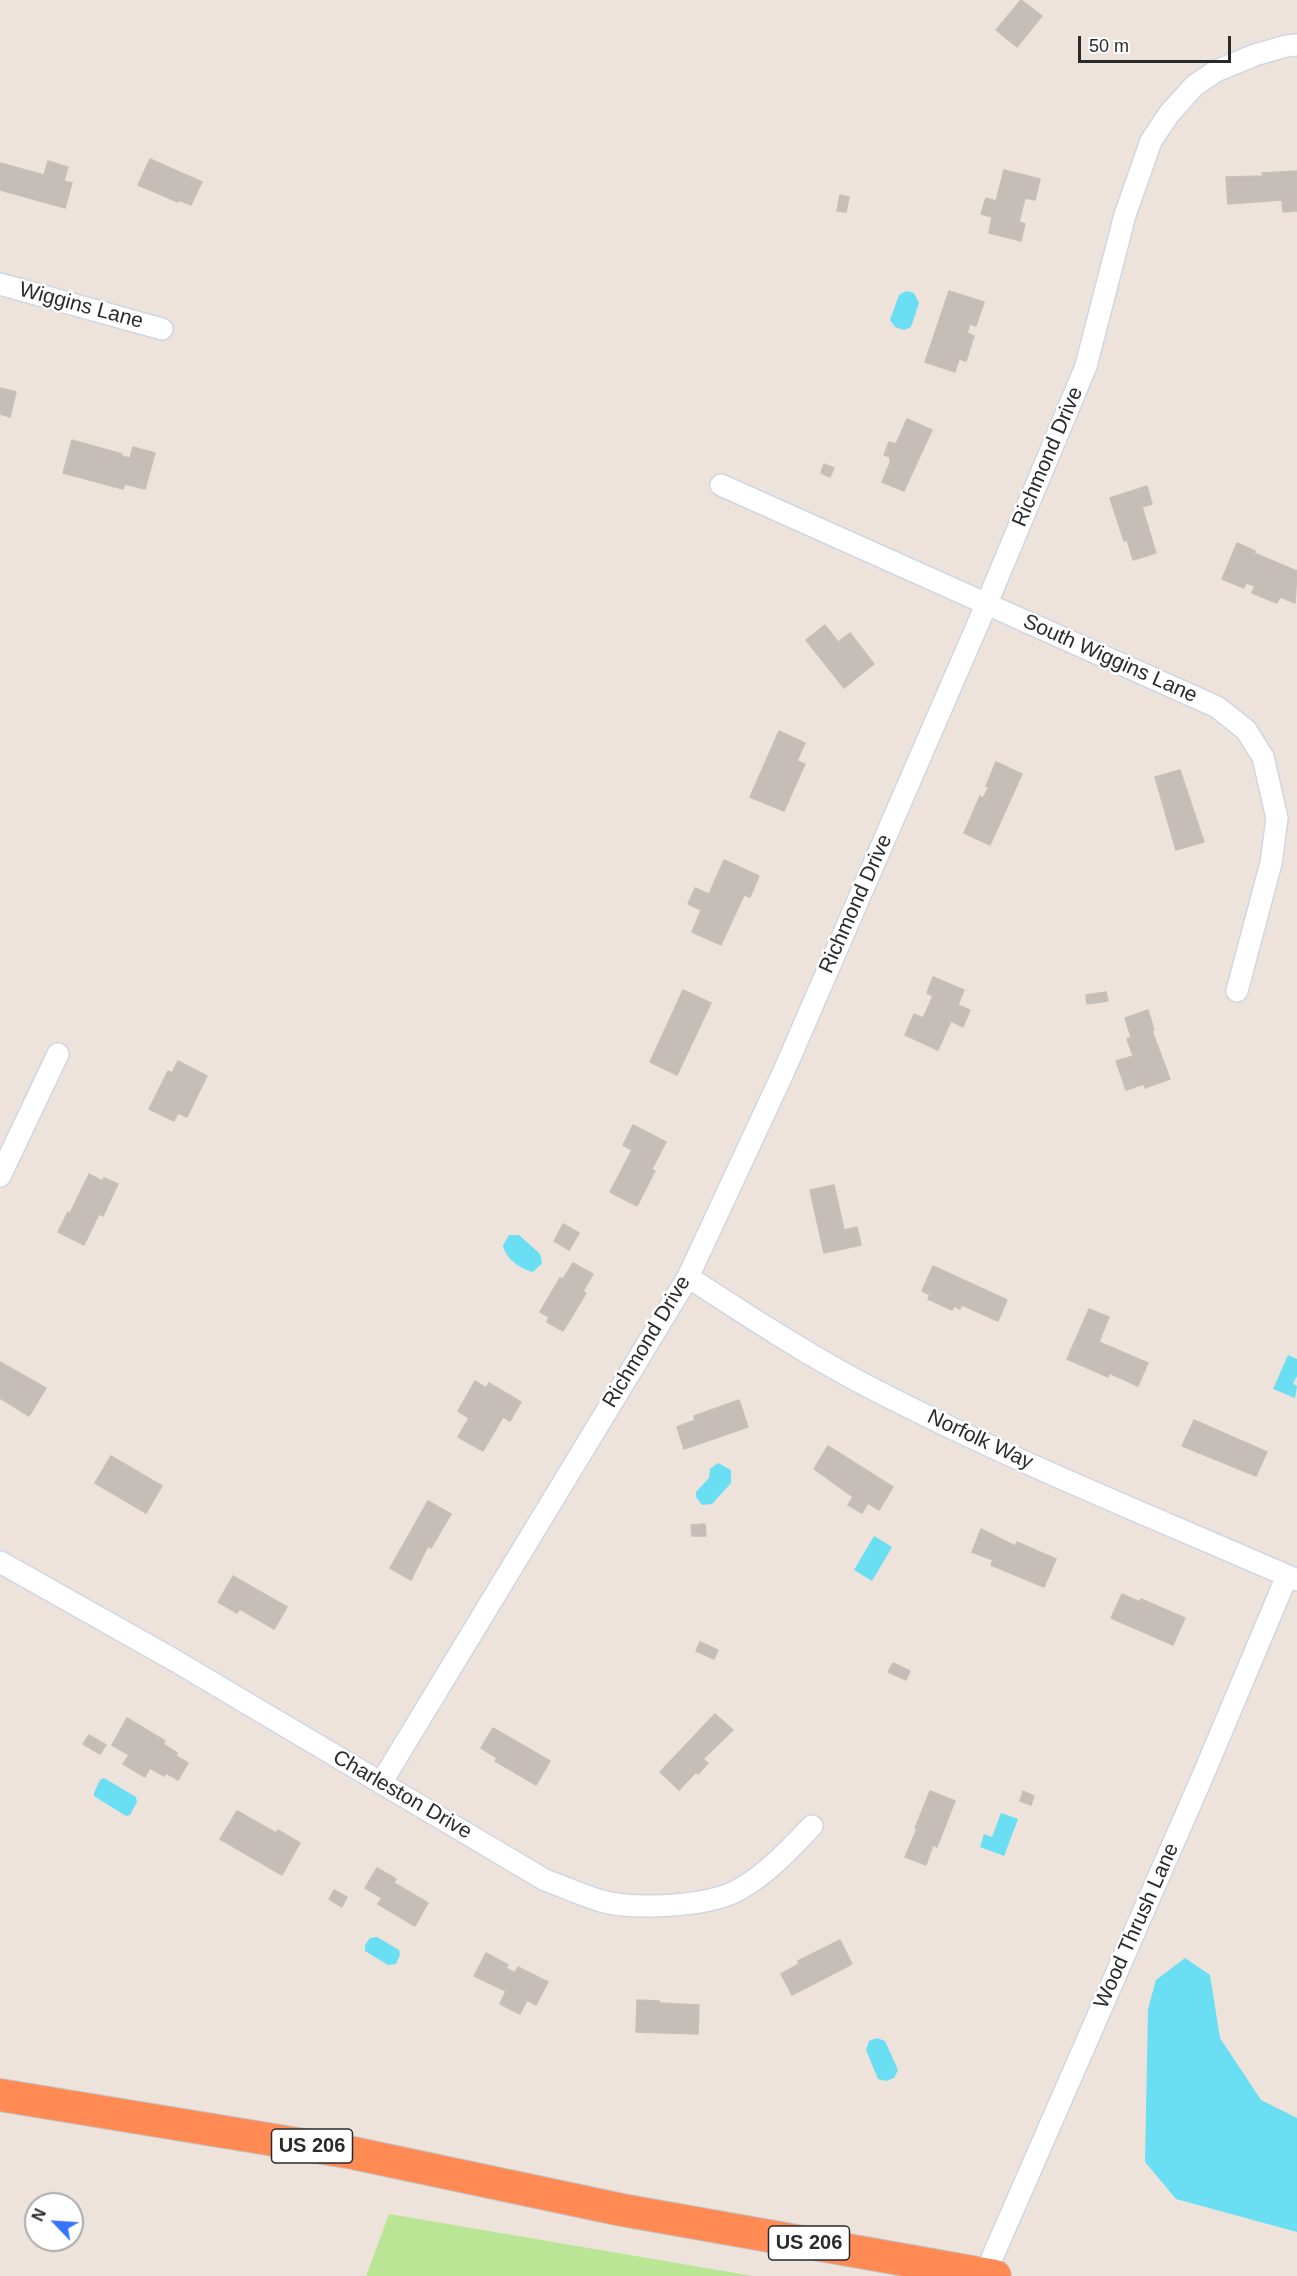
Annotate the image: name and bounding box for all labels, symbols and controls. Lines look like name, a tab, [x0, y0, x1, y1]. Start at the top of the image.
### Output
scale bar	[1081, 24, 1234, 62]
text: 50 m	[1089, 36, 1129, 56]
street label: Wiggins Lane	[16, 277, 146, 335]
street label: Richmond Drive	[1007, 383, 1089, 531]
street label: South Wiggins Lane	[1019, 609, 1201, 709]
street label: Richmond Drive	[814, 831, 898, 977]
street label: Richmond Drive	[598, 1271, 696, 1413]
street label: Norfolk Way	[923, 1405, 1037, 1475]
street label: Charleston Drive	[328, 1745, 476, 1845]
street label: Wood Thrush Lane	[1089, 1839, 1185, 2013]
road number: US 206	[272, 2129, 352, 2163]
north arrow	[24, 2192, 84, 2252]
text: N	[29, 2206, 49, 2224]
road number: US 206	[768, 2226, 850, 2260]

